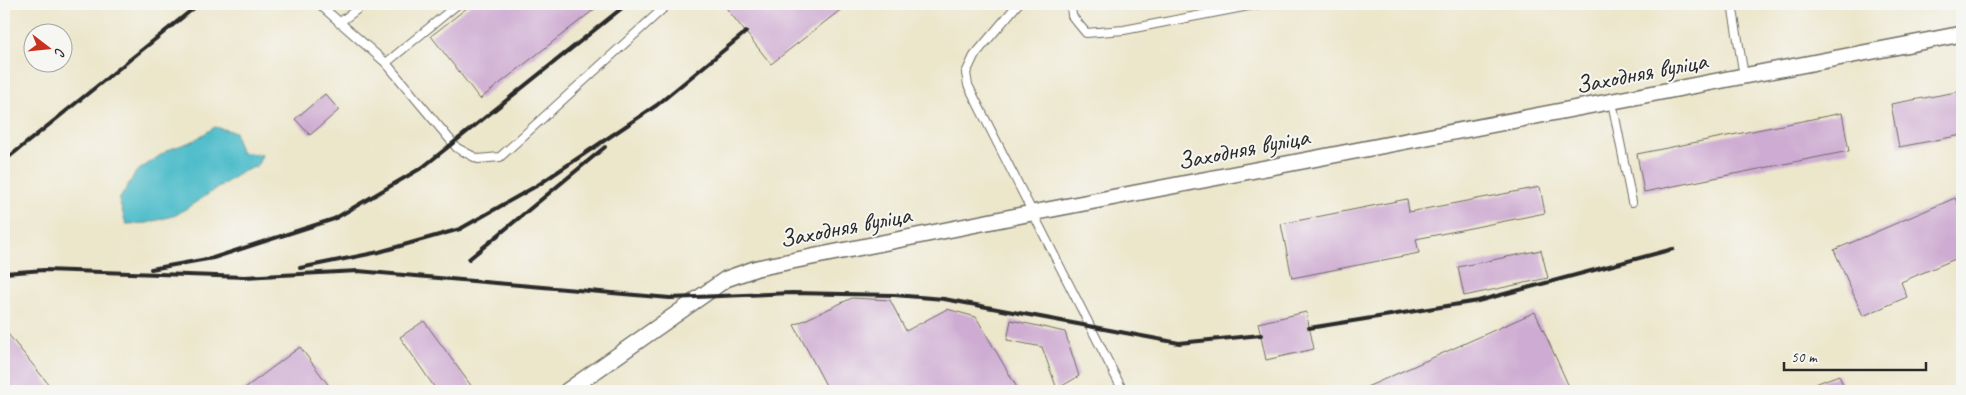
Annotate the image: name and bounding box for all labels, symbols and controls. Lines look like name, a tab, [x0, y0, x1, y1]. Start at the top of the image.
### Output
north arrow	[22, 22, 72, 72]
street label: Заходняя вуліца	[1573, 44, 1712, 101]
text: С	[50, 46, 69, 59]
street label: Заходняя вуліца	[1175, 120, 1314, 177]
street label: Заходняя вуліца	[777, 198, 916, 255]
scale bar	[1784, 340, 1926, 372]
text: 50 m	[1791, 348, 1818, 367]

